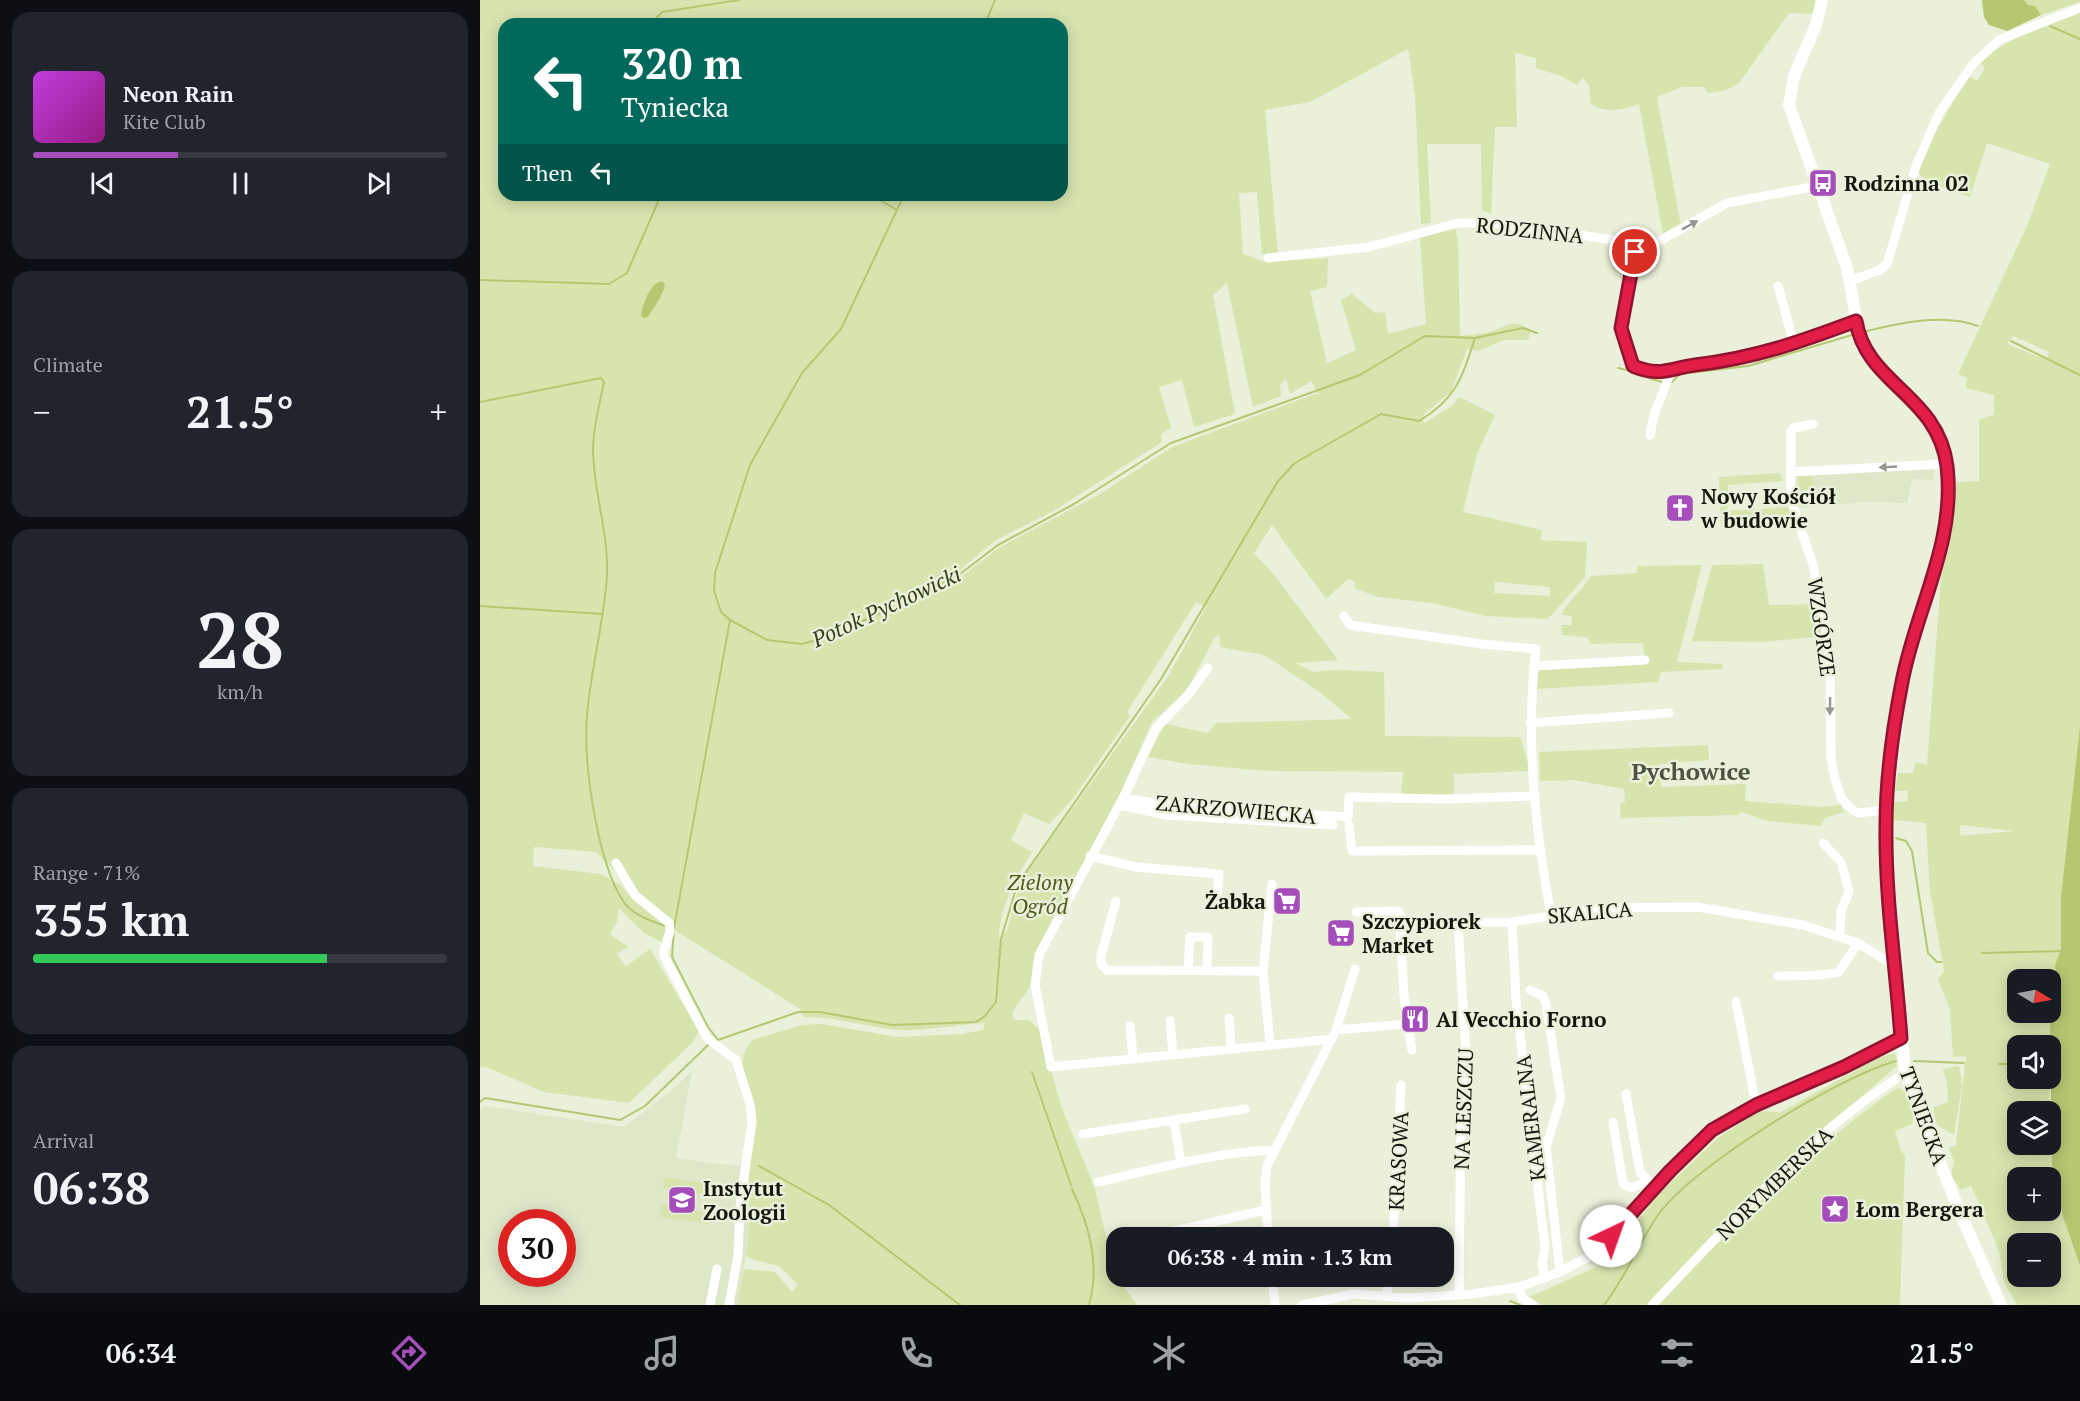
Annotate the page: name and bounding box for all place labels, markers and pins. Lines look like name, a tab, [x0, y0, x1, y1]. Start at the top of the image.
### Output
bus stop icon: Rodzinna 02	[1807, 167, 1839, 199]
place label: Rodzinna 02	[1844, 169, 1969, 197]
pin	[1609, 226, 1660, 277]
place label: Nowy Kościół w budowie	[1700, 482, 1836, 534]
church icon: Nowy Kościół w budowie	[1664, 492, 1696, 524]
supermarket icon: Żabka	[1271, 885, 1303, 917]
place label: Żabka	[1205, 887, 1266, 915]
place label: Szczypiorek Market	[1362, 907, 1481, 959]
supermarket icon: Szczypiorek Market	[1325, 917, 1357, 949]
restaurant icon: Al Vecchio Forno	[1399, 1003, 1431, 1035]
place label: Al Vecchio Forno	[1436, 1005, 1606, 1033]
place label: Instytut Zoologii	[703, 1174, 786, 1226]
school or university icon: Instytut Zoologii	[666, 1184, 698, 1216]
place icon: Łom Bergera	[1819, 1193, 1851, 1225]
place label: Łom Bergera	[1856, 1195, 1984, 1223]

